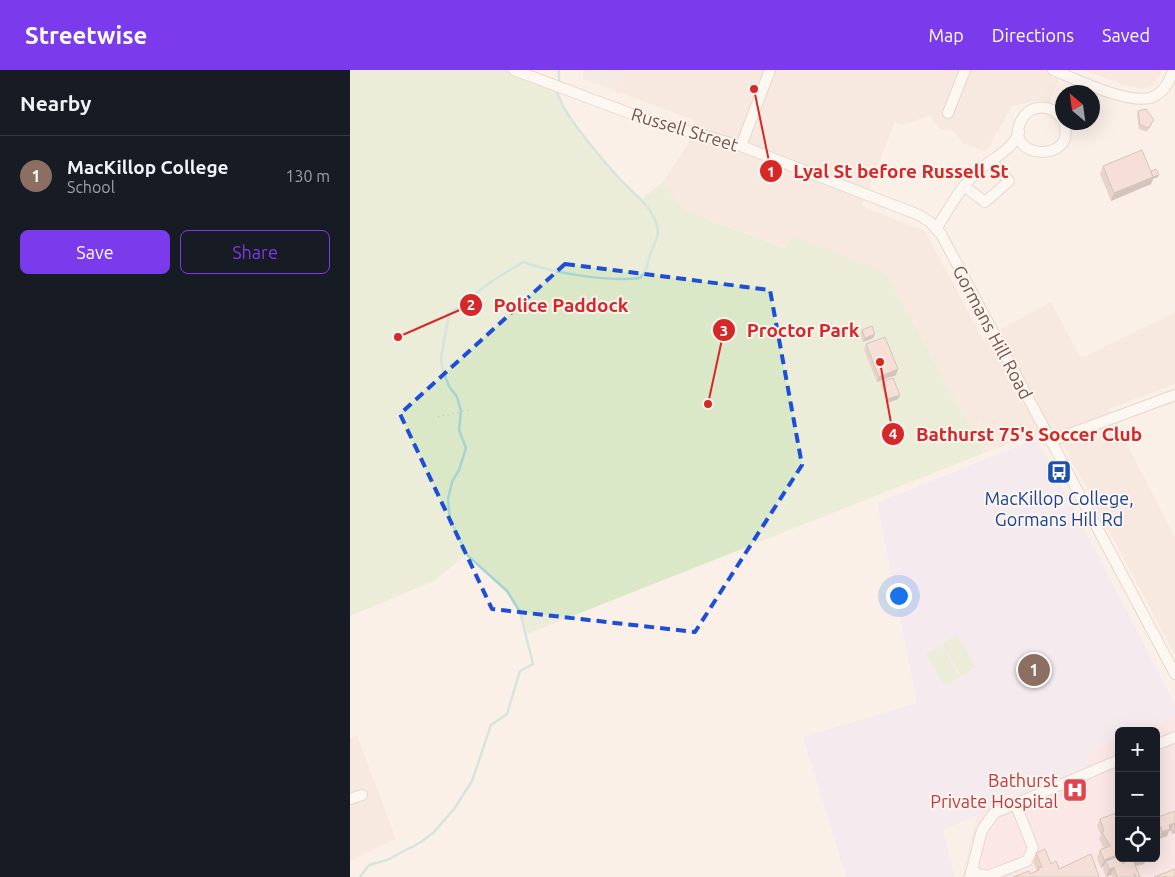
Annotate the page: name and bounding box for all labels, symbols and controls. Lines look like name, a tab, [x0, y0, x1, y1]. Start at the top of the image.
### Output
text: Streetwise	[25, 22, 147, 49]
text: Map	[928, 25, 964, 45]
text: Directions	[992, 25, 1074, 45]
text: Saved	[1102, 25, 1150, 45]
north arrow	[1055, 85, 1100, 130]
text: Nearby	[20, 91, 91, 115]
street label: Russell Street	[629, 103, 741, 155]
callout: Lyal St before Russell St	[759, 154, 1019, 188]
text: MacKillop College	[67, 156, 229, 178]
text: Lyal St before Russell St	[793, 160, 1009, 182]
text: 1	[767, 163, 775, 180]
text: 1	[31, 167, 41, 185]
text: 130 m	[285, 167, 330, 185]
text: School	[67, 178, 115, 196]
button: Save	[20, 230, 170, 274]
button: Share	[180, 230, 330, 274]
street label: Gormans Hill Road	[949, 262, 1037, 402]
callout: Police Paddock	[458, 288, 638, 322]
text: Police Paddock	[494, 294, 629, 316]
text: 2	[467, 296, 475, 313]
callout: Proctor Park	[712, 313, 869, 347]
text: Proctor Park	[747, 319, 860, 341]
text: 3	[720, 322, 728, 339]
callout: Bathurst 75's Soccer Club	[881, 417, 1152, 451]
text: Bathurst 75's Soccer Club	[916, 423, 1142, 445]
text: 4	[889, 425, 897, 442]
bus stop icon: MacKillop College, Gormans Hill Rd	[1046, 459, 1072, 485]
place label: MacKillop College, Gormans Hill Rd	[984, 488, 1134, 529]
your location	[886, 583, 912, 609]
pin: 1	[1018, 651, 1050, 689]
map controls	[1115, 727, 1160, 862]
button: +	[1115, 727, 1160, 772]
place label: Bathurst Private Hospital	[930, 770, 1058, 811]
button: −	[1115, 772, 1160, 817]
hospital icon: Bathurst Private Hospital	[1062, 777, 1088, 803]
button: locate	[1115, 817, 1160, 862]

